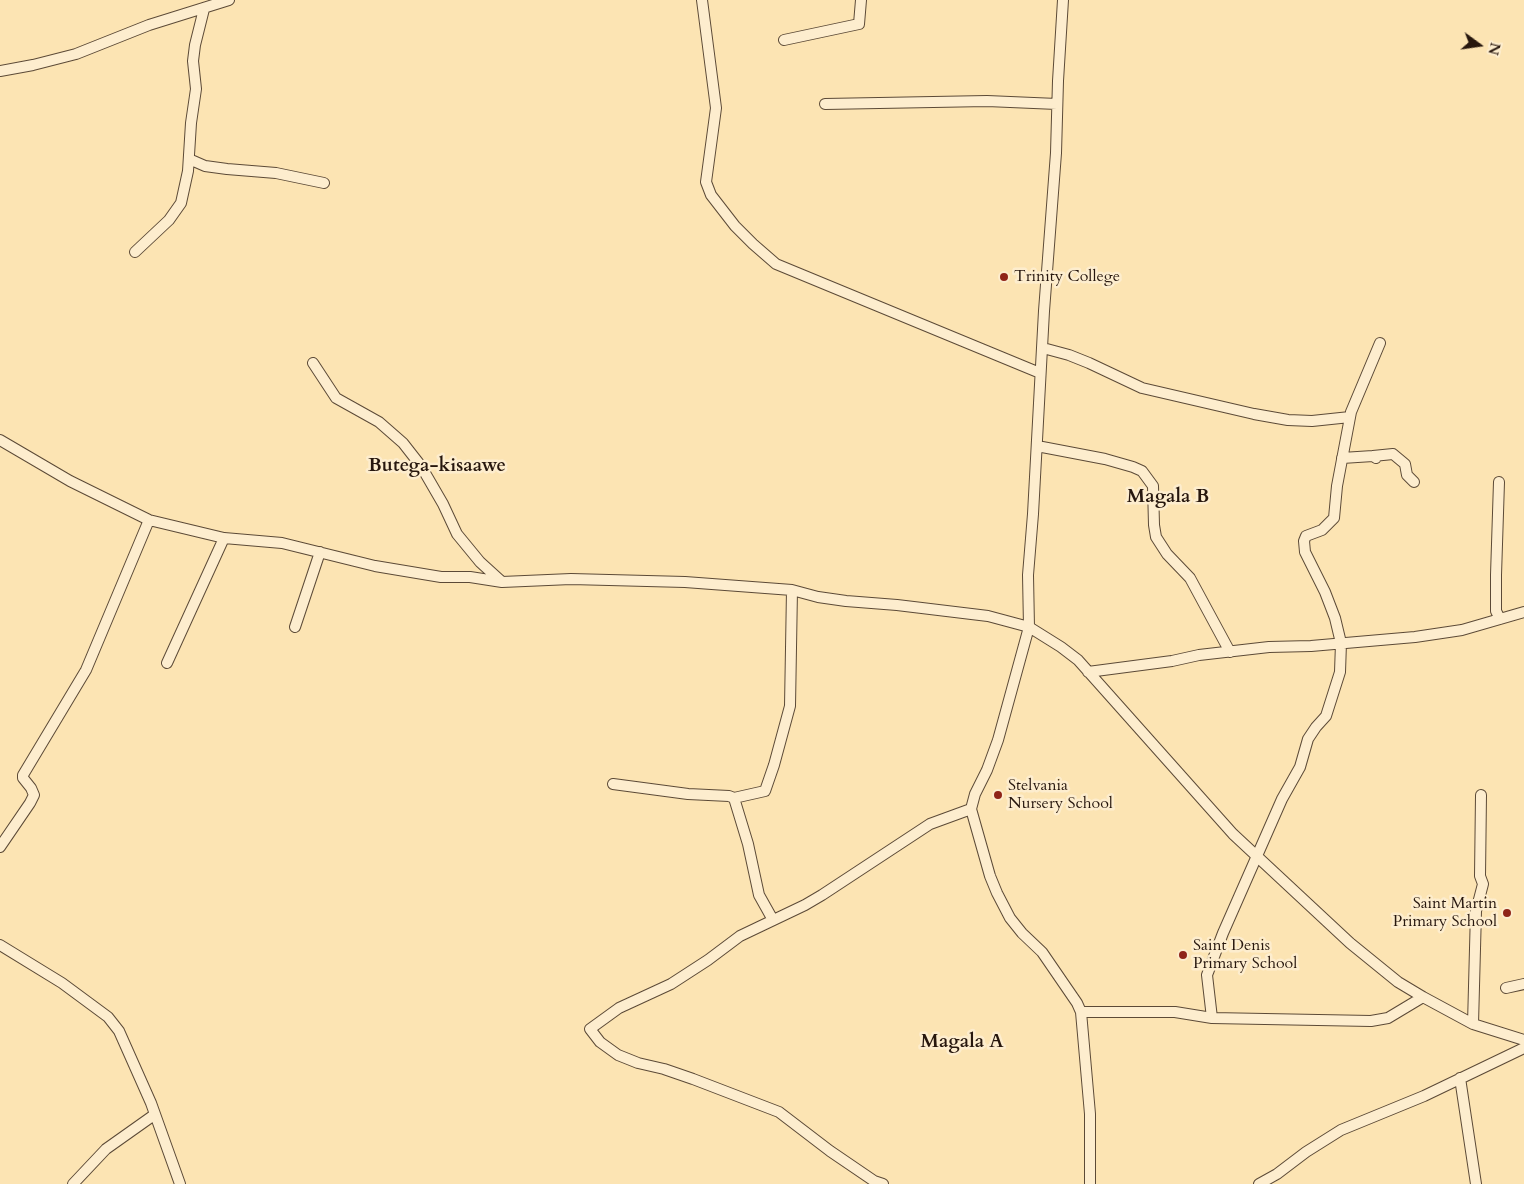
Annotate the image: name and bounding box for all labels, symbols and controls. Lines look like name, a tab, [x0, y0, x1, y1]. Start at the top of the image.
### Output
north arrow	[1454, 20, 1504, 70]
text: N	[1483, 41, 1505, 57]
place label: Trinity College	[1014, 267, 1120, 287]
marker: Trinity College	[998, 271, 1010, 283]
district label: Butega-kisaawe	[368, 456, 506, 478]
district label: Magala B	[1127, 487, 1209, 509]
place label: Stelvania Nursery School	[1008, 776, 1113, 814]
marker: Stelvania Nursery School	[992, 789, 1004, 801]
place label: Saint Martin Primary School	[1393, 894, 1497, 932]
marker: Saint Martin Primary School	[1501, 907, 1513, 919]
place label: Saint Denis Primary School	[1193, 936, 1297, 974]
marker: Saint Denis Primary School	[1177, 949, 1189, 961]
district label: Magala A	[920, 1032, 1004, 1054]

